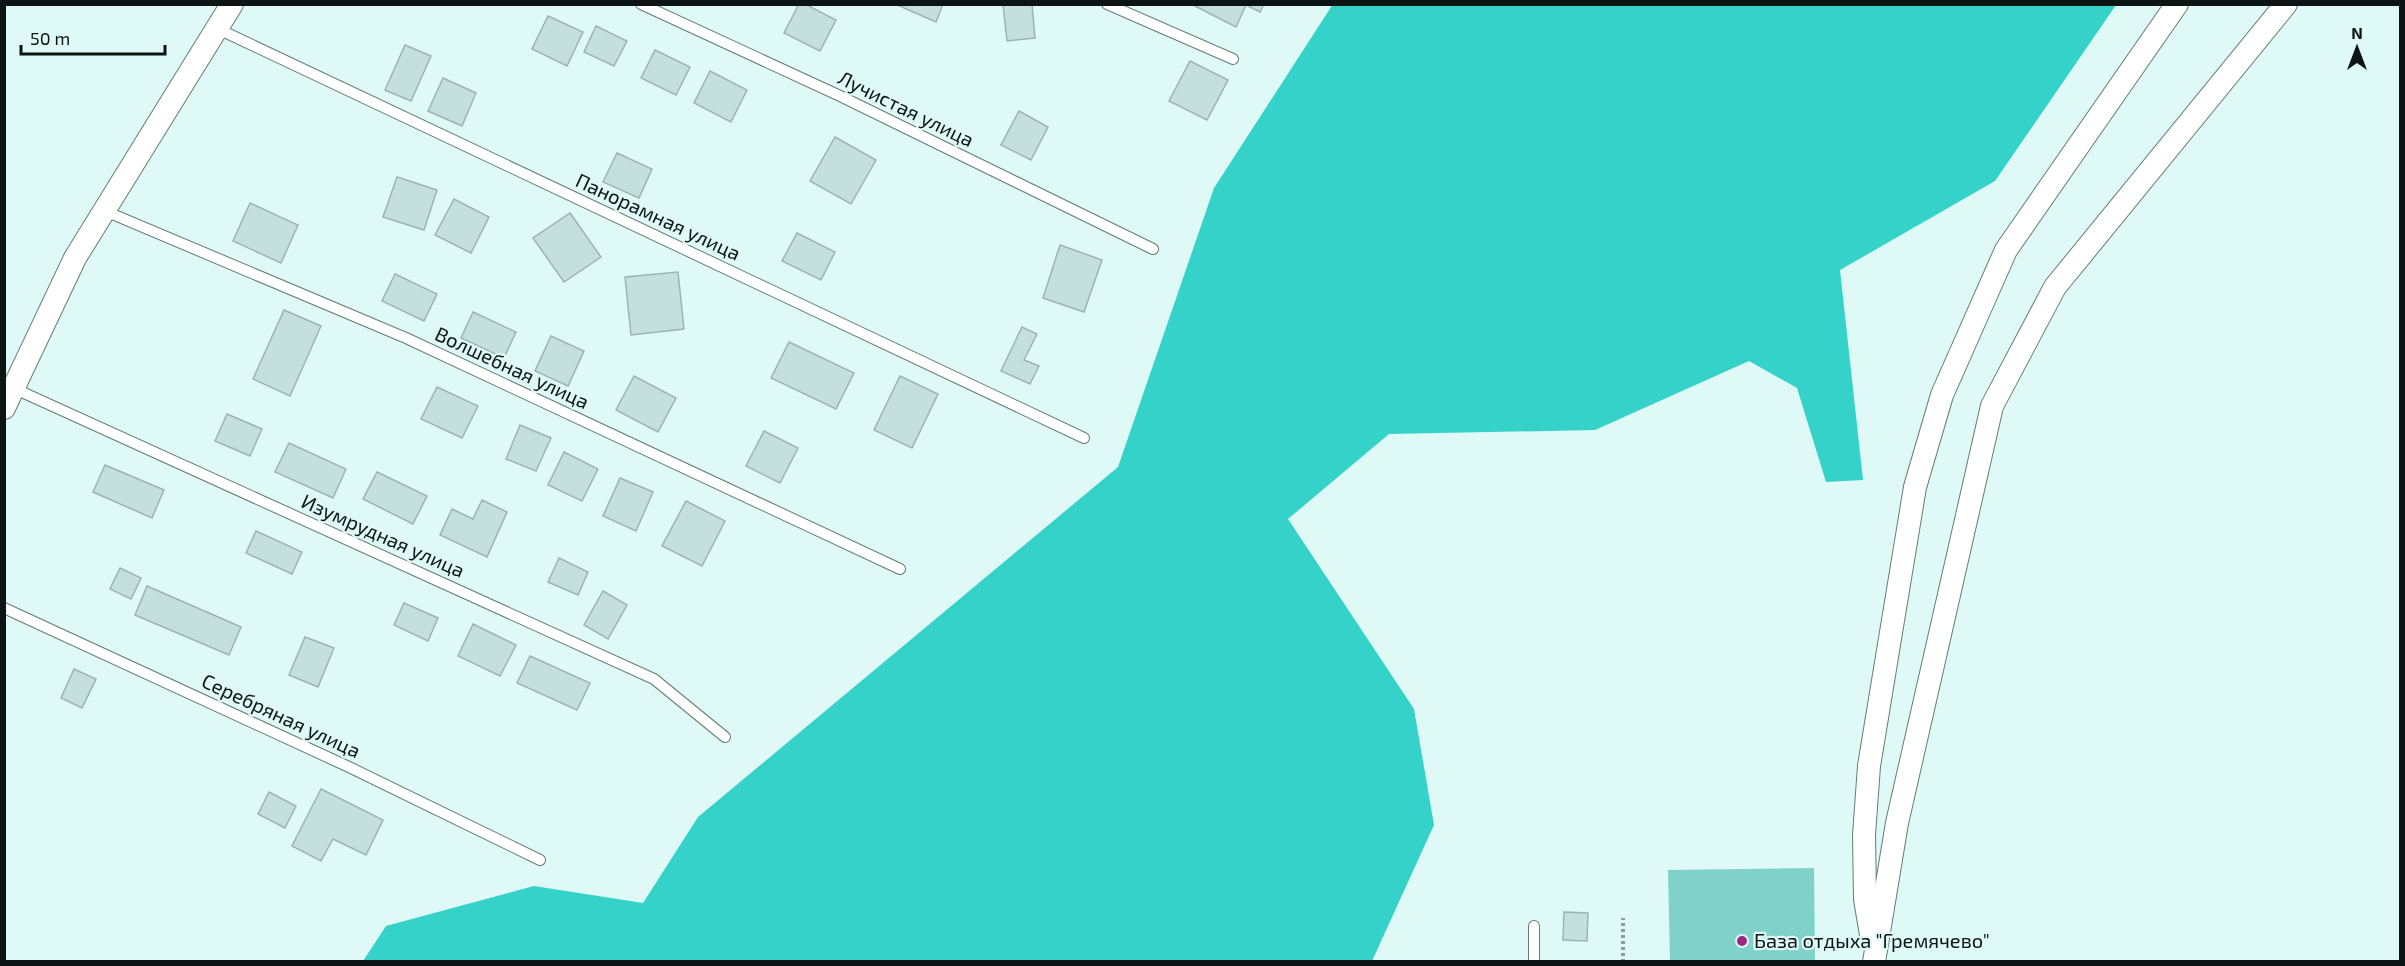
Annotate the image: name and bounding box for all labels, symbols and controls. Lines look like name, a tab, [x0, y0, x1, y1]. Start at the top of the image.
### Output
scale bar	[21, 18, 165, 56]
north arrow	[2327, 18, 2387, 78]
text: N	[2351, 23, 2363, 42]
text: 50 m	[30, 27, 70, 49]
street label: Лучистая улица	[834, 65, 978, 152]
street label: Панорамная улица	[572, 167, 745, 266]
street label: Волшебная улица	[431, 321, 593, 414]
street label: Изумрудная улица	[298, 488, 469, 583]
street label: Серебряная улица	[198, 668, 365, 763]
place label: База отдыха "Гремячево"	[1754, 928, 1990, 952]
marker: База отдыха "Гремячево"	[1735, 934, 1749, 948]

